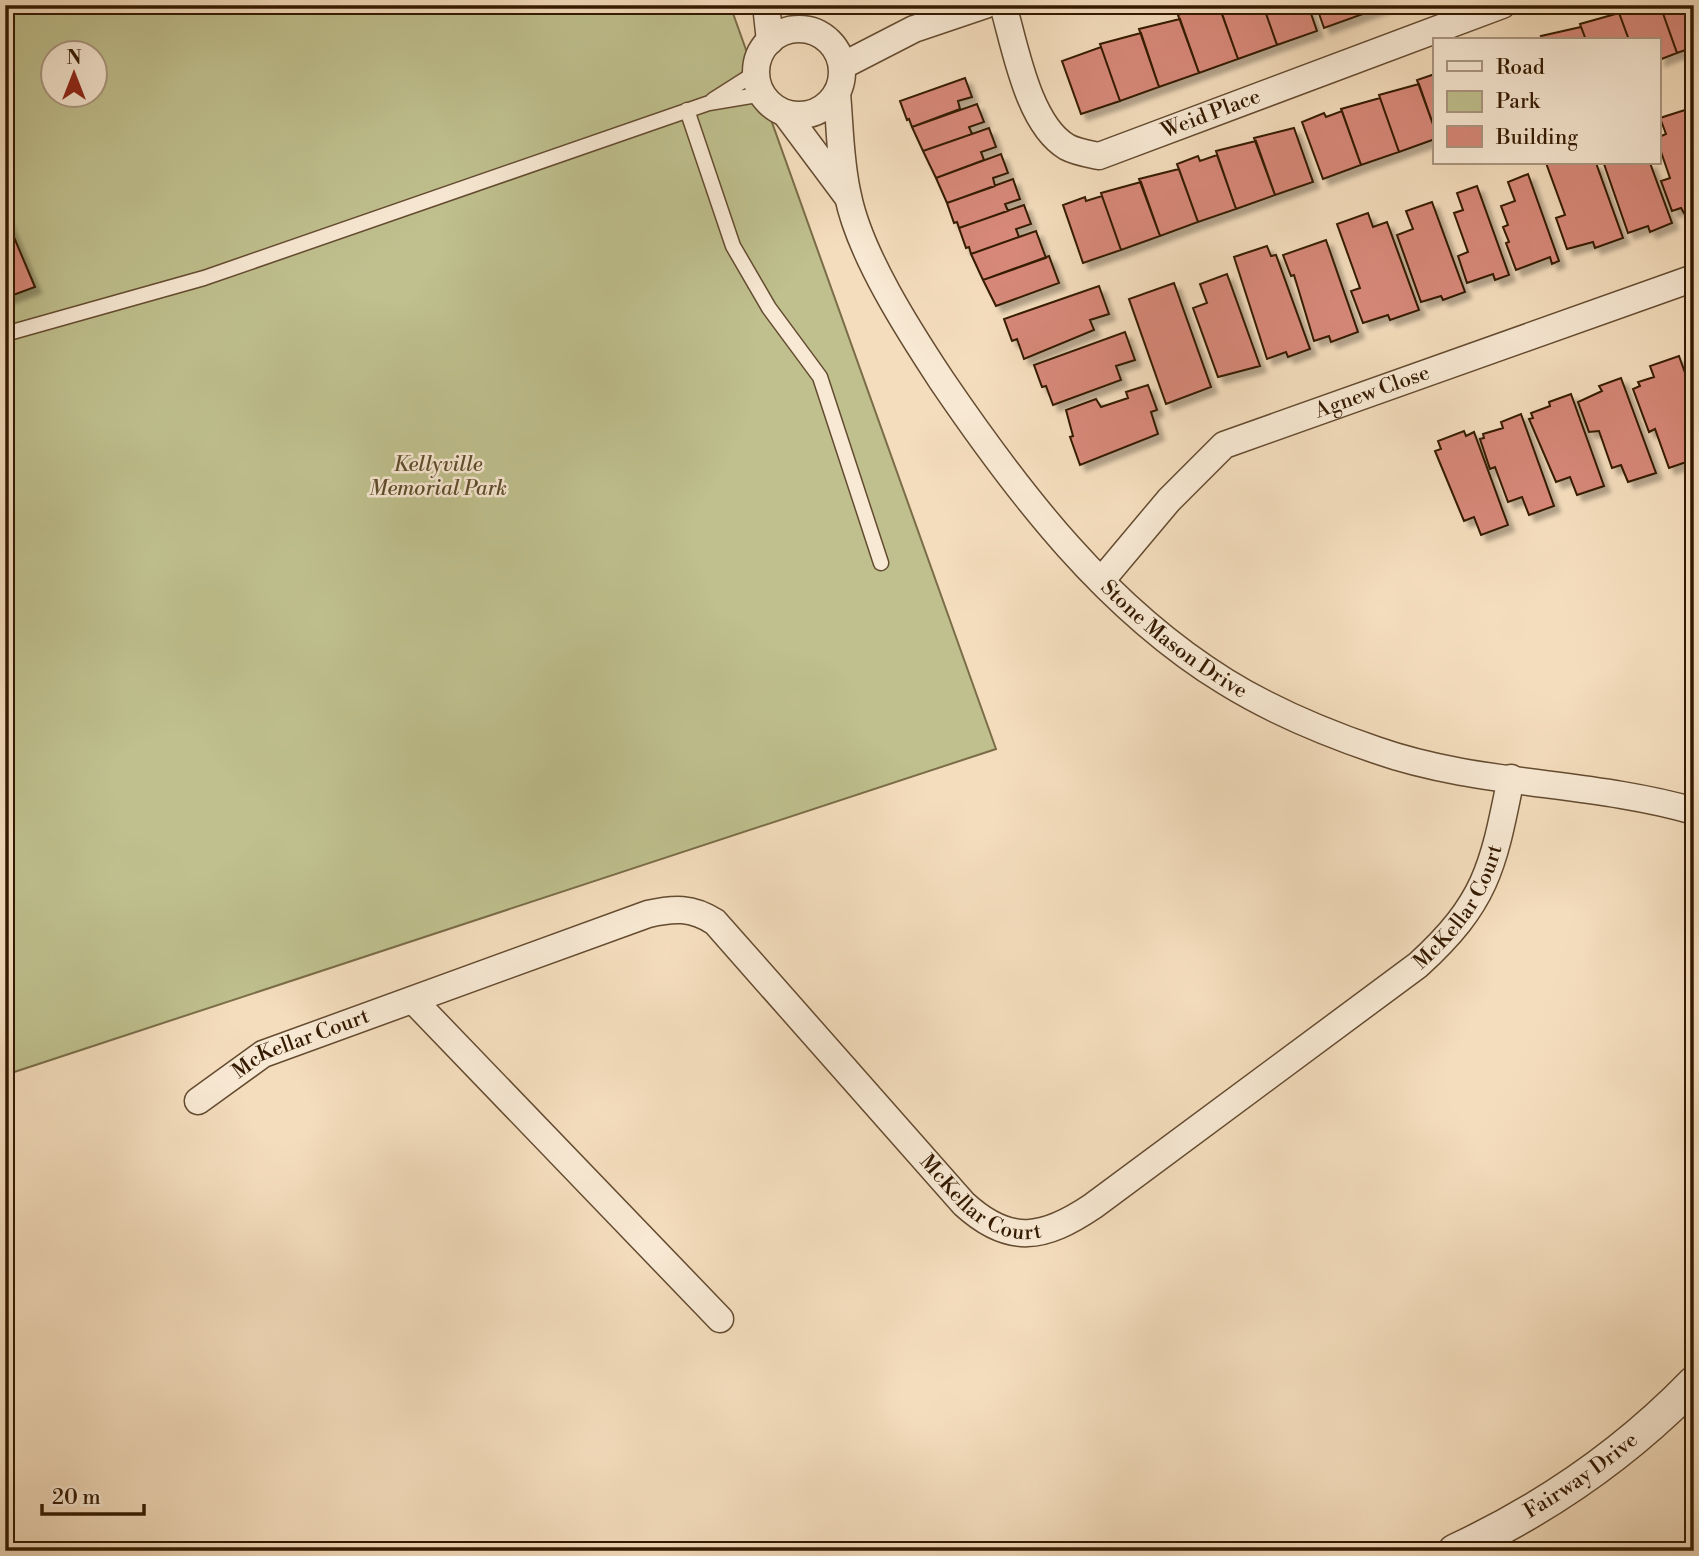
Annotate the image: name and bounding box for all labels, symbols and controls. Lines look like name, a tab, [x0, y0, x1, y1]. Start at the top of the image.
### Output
north arrow	[38, 38, 108, 108]
legend	[1433, 38, 1660, 164]
text: N	[66, 46, 82, 70]
text: Road	[1496, 55, 1545, 81]
street label: Weid Place	[1157, 84, 1264, 145]
text: Park	[1496, 89, 1541, 115]
text: Building	[1495, 125, 1578, 151]
street label: Agnew Close	[1311, 360, 1433, 425]
park label: Kellyville Memorial Park	[369, 452, 507, 502]
street label: Stone Mason Drive	[1095, 575, 1252, 705]
street label: McKellar Court	[1408, 841, 1509, 975]
street label: McKellar Court	[227, 1003, 373, 1085]
street label: McKellar Court	[914, 1149, 1044, 1246]
street label: Fairway Drive	[1520, 1427, 1643, 1525]
scale bar	[42, 1472, 144, 1516]
text: 20 m	[52, 1485, 101, 1511]

